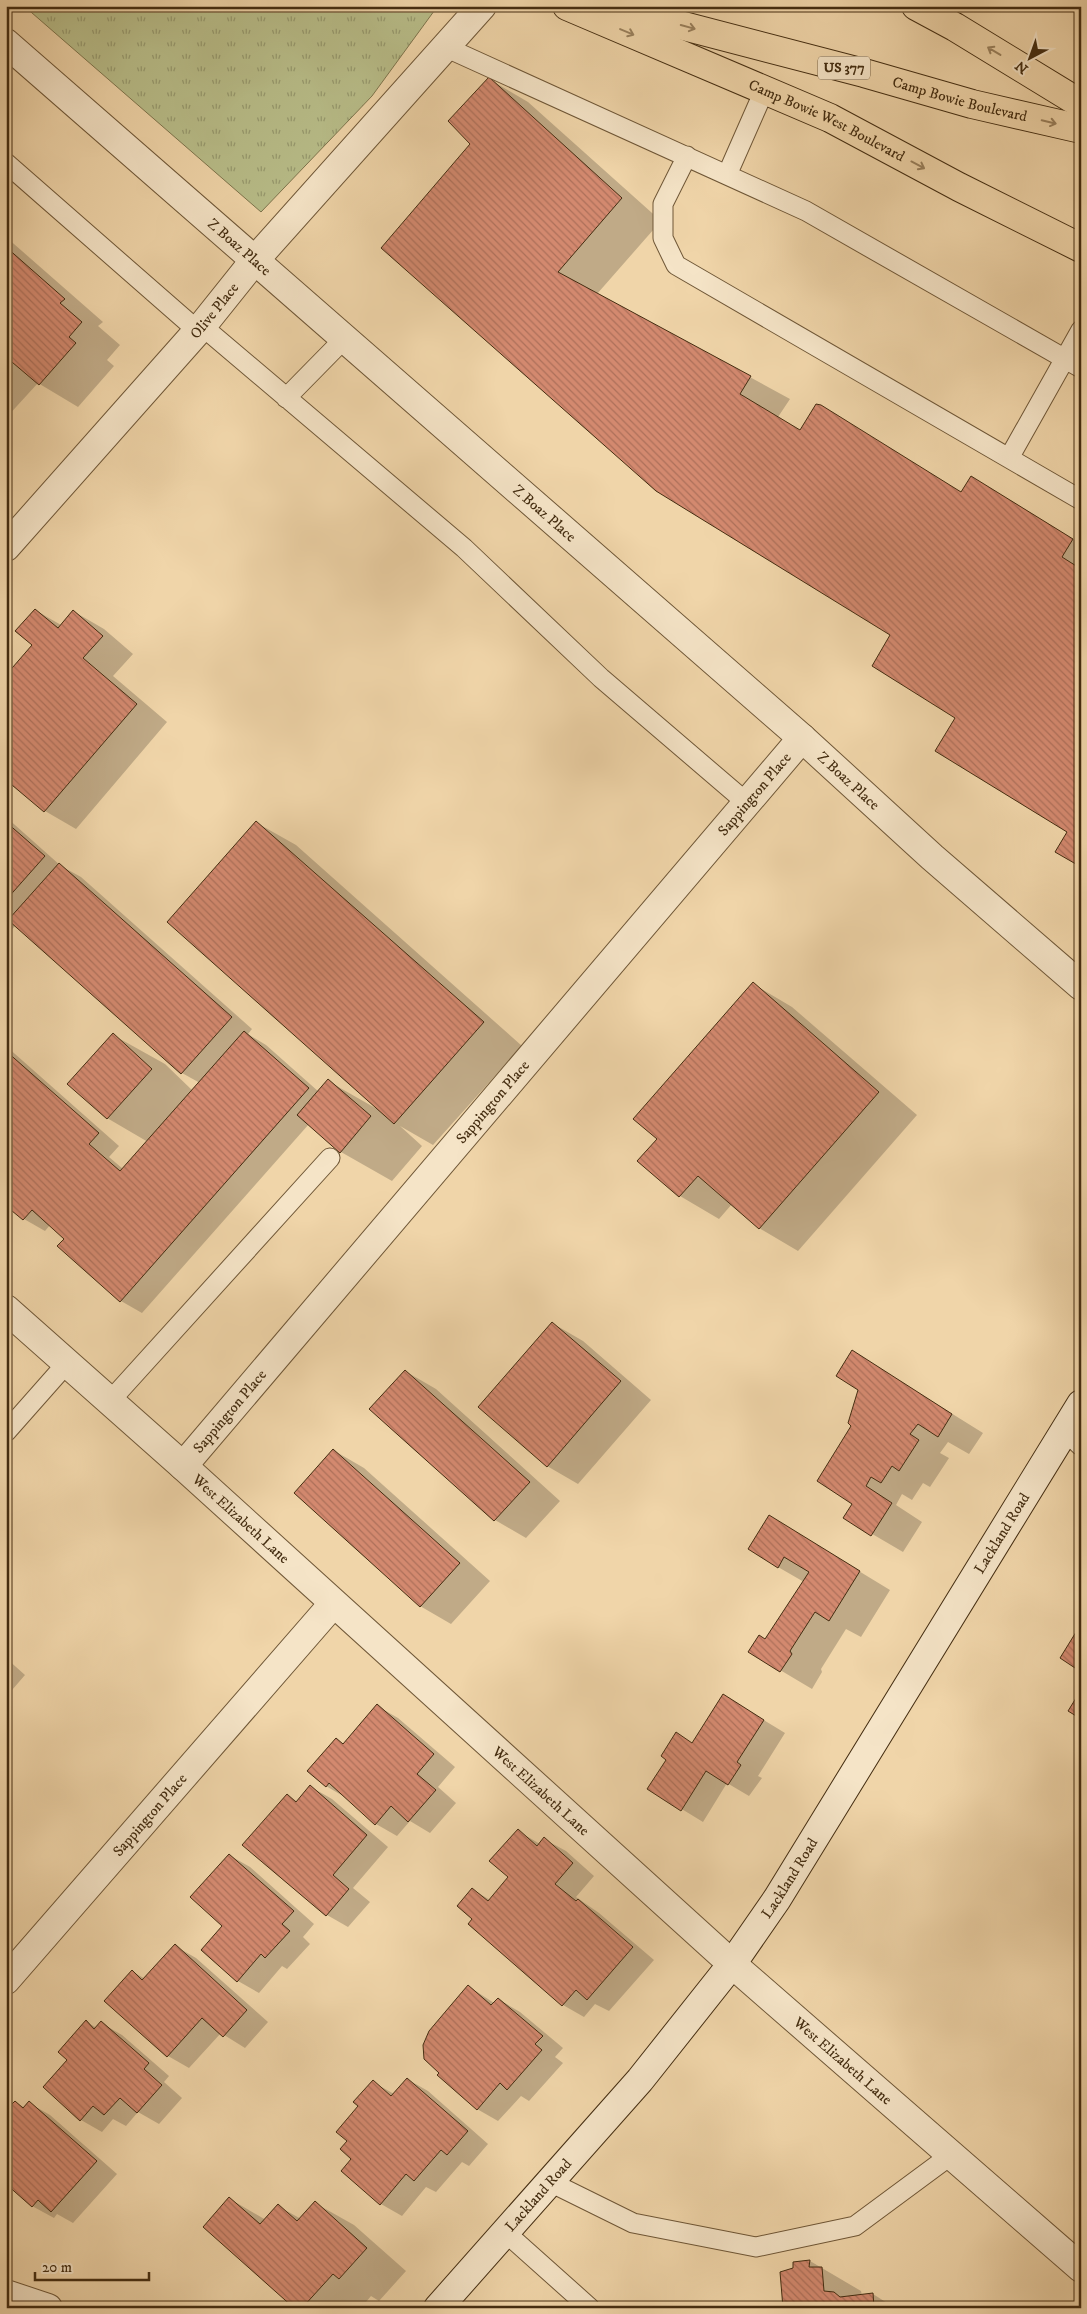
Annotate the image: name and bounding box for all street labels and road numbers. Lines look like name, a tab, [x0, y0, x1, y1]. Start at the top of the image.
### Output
road number: US 377	[818, 56, 870, 80]
street label: Camp Bowie Boulevard	[890, 72, 1030, 126]
street label: Camp Bowie West Boulevard	[746, 75, 909, 166]
street label: Z Boaz Place	[204, 214, 275, 280]
street label: Olive Place	[186, 279, 243, 343]
street label: Z Boaz Place	[509, 480, 580, 546]
street label: Z Boaz Place	[814, 747, 884, 814]
street label: Sappington Place	[713, 748, 795, 840]
street label: Sappington Place	[452, 1056, 533, 1148]
street label: Sappington Place	[189, 1365, 270, 1457]
street label: West Elizabeth Lane	[188, 1469, 294, 1568]
street label: Lackland Road	[970, 1489, 1034, 1577]
street label: West Elizabeth Lane	[488, 1741, 594, 1840]
street label: Sappington Place	[109, 1769, 191, 1860]
street label: Lackland Road	[757, 1834, 822, 1922]
street label: West Elizabeth Lane	[789, 2012, 896, 2109]
street label: Lackland Road	[501, 2154, 576, 2236]

